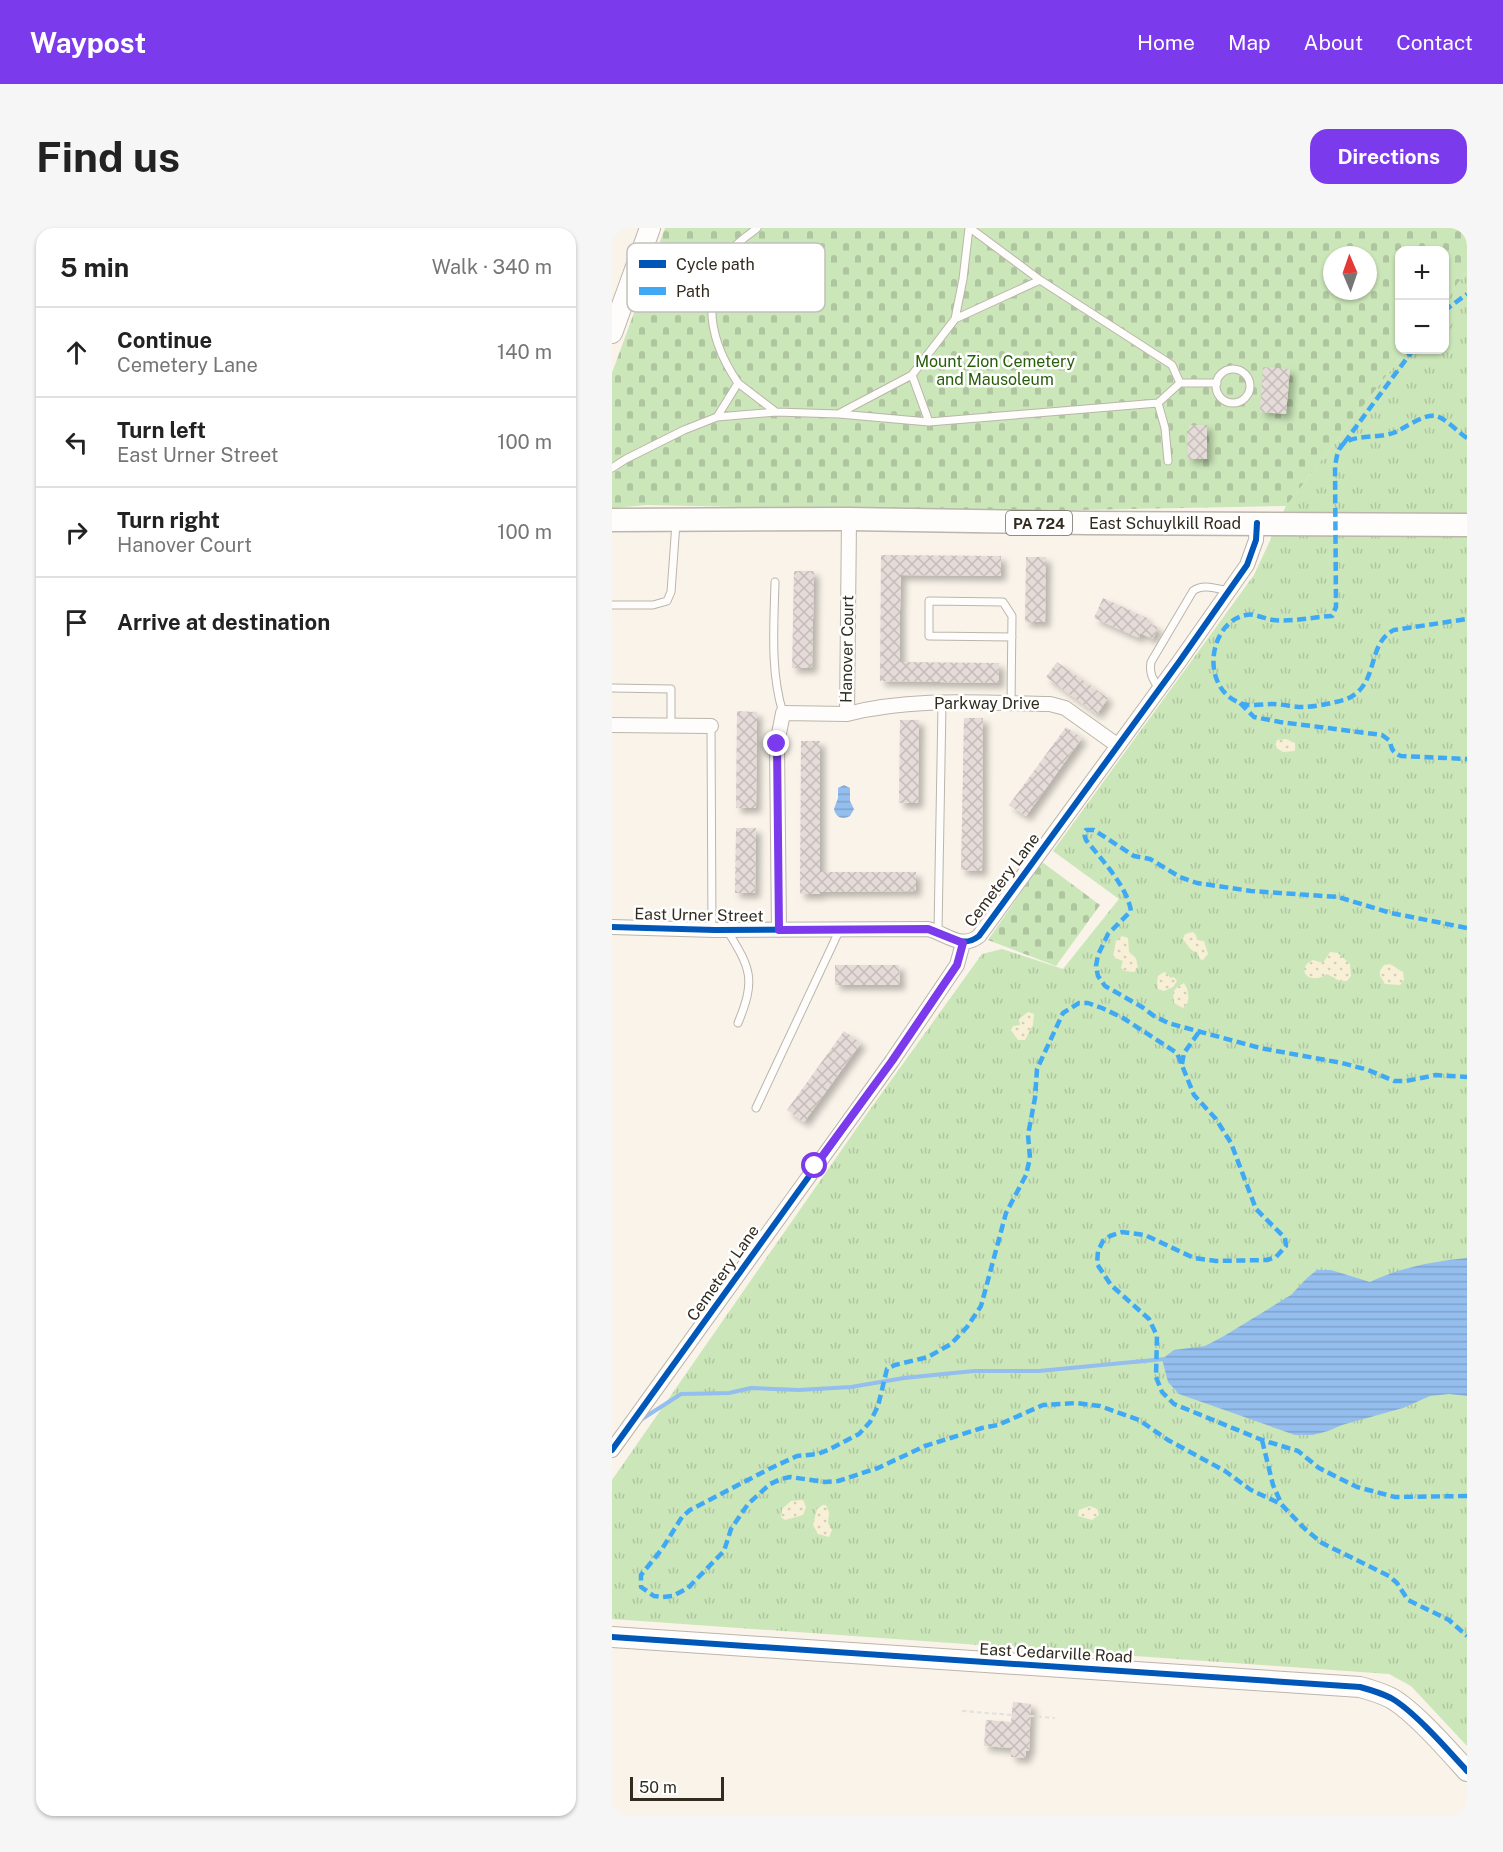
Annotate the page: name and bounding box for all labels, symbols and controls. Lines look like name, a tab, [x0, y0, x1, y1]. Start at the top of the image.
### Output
text: Waypost	[30, 26, 146, 59]
text: Home	[1137, 30, 1195, 55]
text: Map	[1228, 30, 1271, 55]
text: About	[1304, 30, 1363, 55]
text: Contact	[1396, 30, 1473, 55]
button: Directions	[1310, 129, 1467, 184]
text: Find us	[36, 132, 180, 181]
legend	[627, 243, 825, 312]
north arrow	[1323, 246, 1377, 300]
map controls	[1395, 246, 1449, 354]
button: +	[1395, 246, 1449, 300]
text: 5 min	[60, 252, 129, 283]
text: Walk · 340 m	[432, 255, 552, 279]
text: Cycle path	[676, 255, 755, 274]
text: Path	[676, 282, 710, 301]
button: −	[1395, 300, 1449, 354]
text: Continue	[117, 327, 212, 353]
icon: ahead	[60, 336, 93, 369]
text: 140 m	[497, 340, 552, 364]
park label: Mount Zion Cemetery and Mausoleum	[915, 352, 1076, 389]
text: Cemetery Lane	[117, 353, 258, 377]
text: Turn left	[117, 417, 206, 443]
icon: left	[60, 426, 93, 459]
text: 100 m	[497, 430, 552, 454]
text: East Urner Street	[117, 443, 279, 467]
text: Turn right	[117, 507, 220, 533]
road number: PA 724	[1006, 511, 1072, 535]
street label: East Schuylkill Road	[1089, 514, 1241, 533]
icon: right	[60, 516, 93, 549]
text: 100 m	[497, 520, 552, 544]
text: Hanover Court	[117, 533, 252, 557]
street label: Hanover Court	[837, 595, 857, 703]
icon: arrive	[60, 606, 93, 639]
text: Arrive at destination	[117, 609, 330, 635]
street label: Parkway Drive	[934, 694, 1040, 713]
route end	[763, 730, 789, 756]
street label: Cemetery Lane	[961, 829, 1043, 931]
street label: East Urner Street	[634, 904, 764, 926]
route start	[801, 1152, 827, 1178]
street label: Cemetery Lane	[683, 1221, 763, 1325]
street label: East Cedarville Road	[979, 1639, 1133, 1667]
scale bar	[630, 1774, 724, 1802]
text: 50 m	[639, 1778, 677, 1797]

